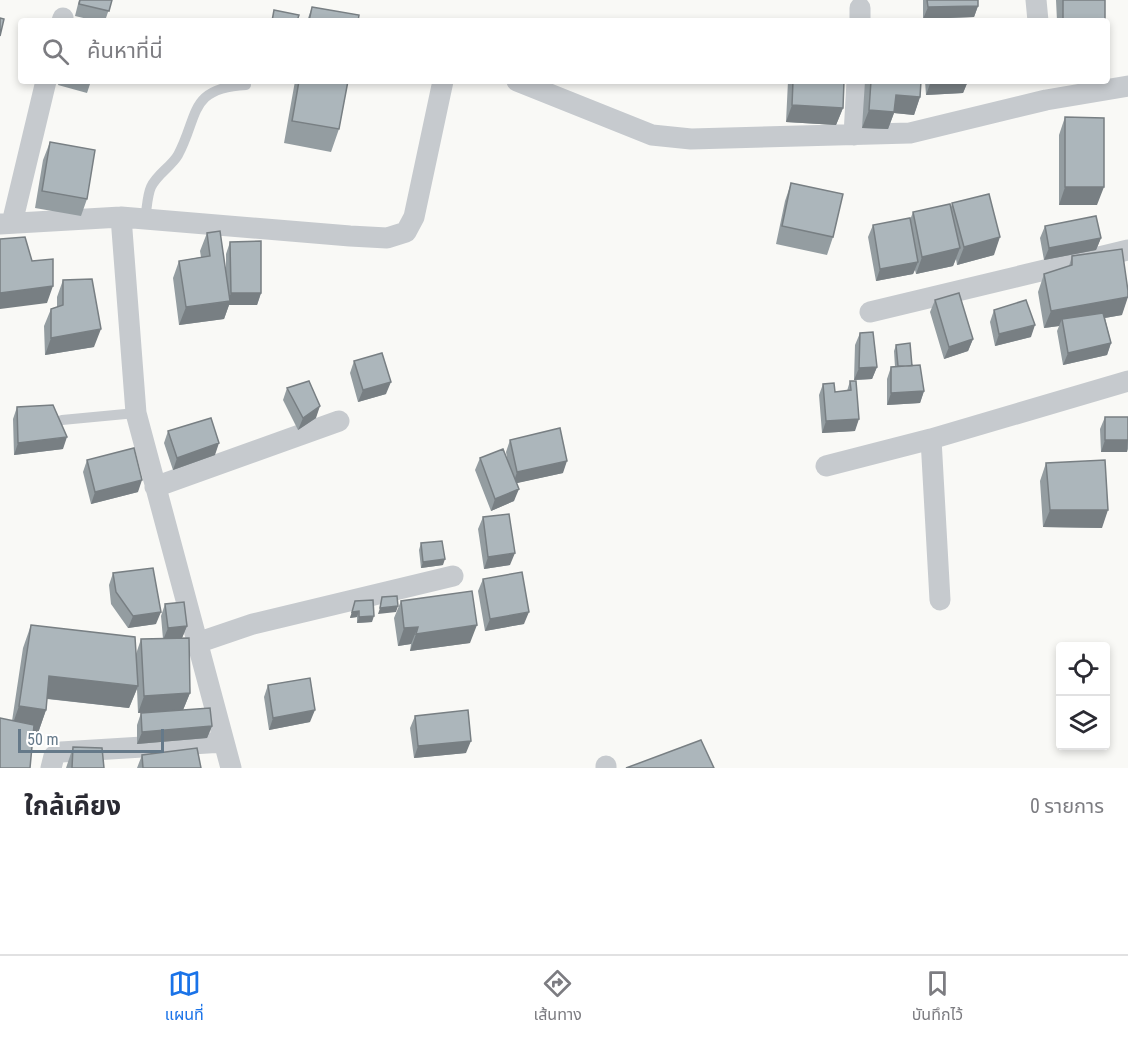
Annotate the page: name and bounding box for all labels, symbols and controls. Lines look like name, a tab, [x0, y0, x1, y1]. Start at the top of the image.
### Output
search box	[18, 18, 1110, 84]
icon: search	[39, 35, 72, 68]
text: ค้นหาที่นี่	[87, 38, 163, 63]
map controls	[1056, 642, 1110, 750]
button: locate	[1056, 642, 1110, 696]
button: layers	[1056, 696, 1110, 750]
scale bar	[18, 726, 164, 754]
text: 50 m	[27, 730, 59, 749]
text: ใกล้เคียง	[24, 791, 121, 821]
text: 0 รายการ	[1030, 794, 1104, 818]
tab: แผนที่	[165, 967, 204, 1027]
tab: เส้นทาง	[534, 967, 582, 1027]
tab: บันทึกไว้	[912, 967, 963, 1027]

